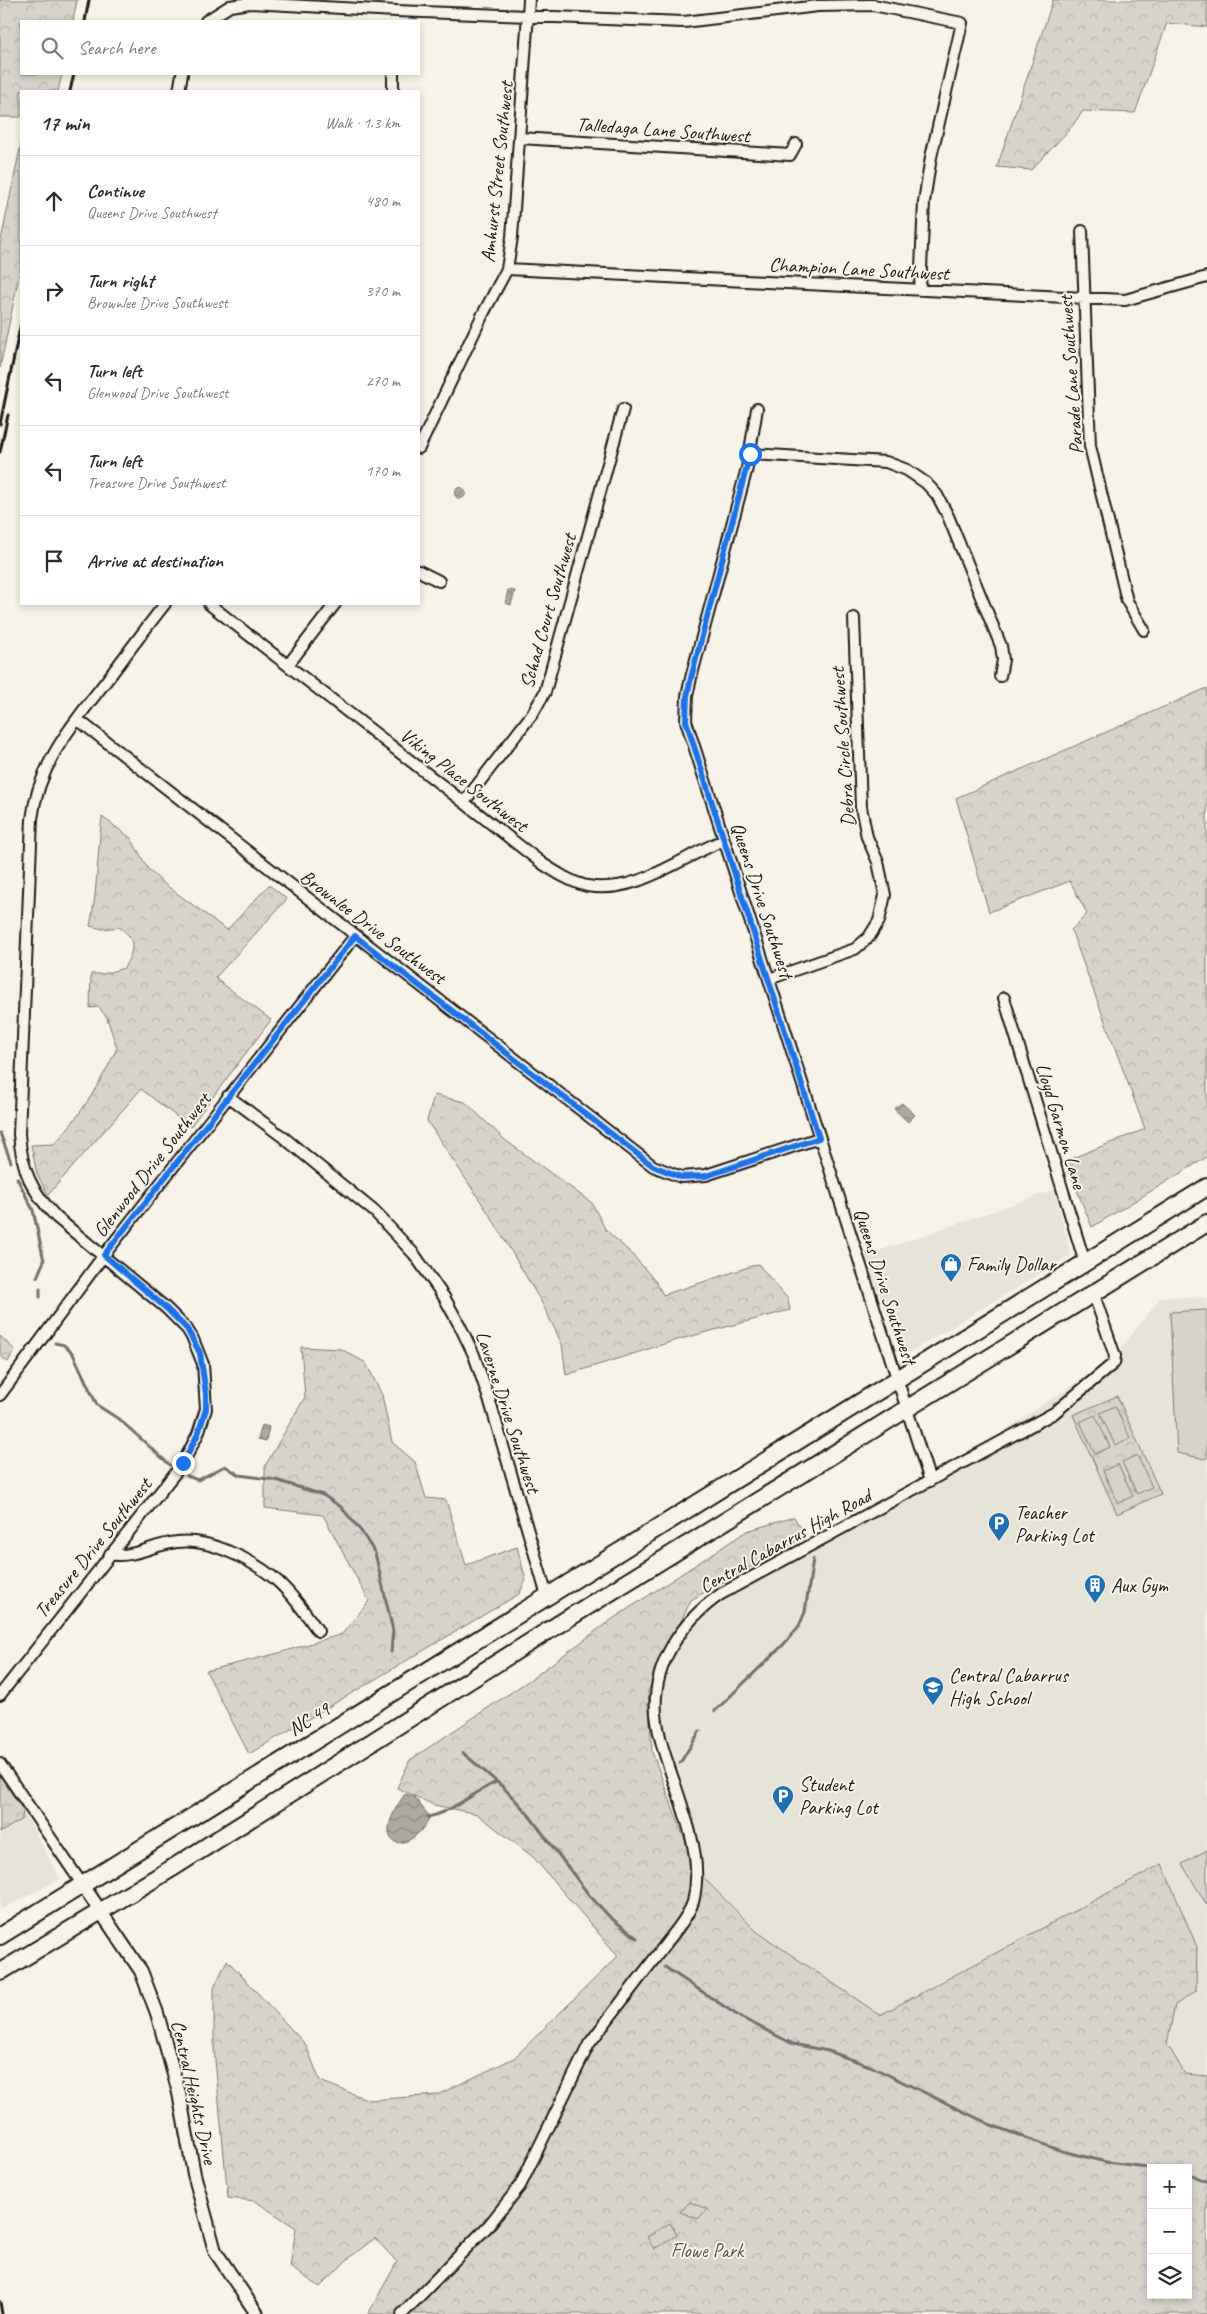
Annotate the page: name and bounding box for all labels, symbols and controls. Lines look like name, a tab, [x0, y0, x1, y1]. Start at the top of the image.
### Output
search box	[20, 20, 420, 75]
icon: search	[38, 34, 66, 62]
text: Search here	[78, 36, 155, 60]
street label: Amhurst Street Southwest	[475, 78, 519, 264]
text: 17 min	[40, 110, 90, 136]
street label: Talledaga Lane Southwest	[576, 111, 753, 149]
text: Walk · 1.3 km	[325, 113, 400, 133]
text: Continue	[87, 179, 144, 203]
icon: ahead	[40, 187, 68, 215]
text: 480 m	[366, 191, 400, 211]
text: Queens Drive Southwest	[87, 203, 217, 223]
street label: Champion Lane Southwest	[769, 252, 952, 286]
text: Turn right	[87, 269, 154, 293]
icon: right	[40, 277, 68, 305]
text: 370 m	[366, 281, 400, 301]
street label: Parade Lane Southwest	[1053, 292, 1089, 455]
text: Brownlee Drive Southwest	[87, 293, 228, 313]
text: Turn left	[87, 359, 142, 383]
icon: left	[40, 367, 68, 395]
text: 270 m	[366, 371, 400, 391]
text: Glenwood Drive Southwest	[87, 383, 228, 403]
route start	[739, 443, 762, 466]
text: Turn left	[87, 449, 142, 473]
icon: left	[40, 457, 68, 485]
text: 170 m	[366, 461, 400, 481]
text: Treasure Drive Southwest	[87, 473, 225, 493]
street label: Schad Court Southwest	[514, 529, 583, 691]
icon: arrive	[40, 547, 68, 575]
text: Arrive at destination	[87, 549, 223, 573]
street label: Debra Circle Southwest	[825, 664, 861, 828]
street label: Viking Place Southwest	[395, 722, 535, 839]
street label: Queens Drive Southwest	[725, 819, 800, 984]
street label: Brownlee Drive Southwest	[295, 864, 453, 991]
street label: Lloyd Garmon Lane	[1030, 1060, 1092, 1193]
street label: Glenwood Drive Southwest	[88, 1086, 218, 1242]
street label: Queens Drive Southwest	[848, 1205, 923, 1370]
shop icon: Family Dollar	[939, 1252, 963, 1283]
place label: Family Dollar	[967, 1252, 1057, 1277]
street label: Laverne Drive Southwest	[470, 1328, 547, 1498]
route end	[172, 1452, 195, 1475]
street label: Treasure Drive Southwest	[29, 1471, 159, 1623]
street label: Central Cabarrus High Road	[695, 1482, 878, 1599]
place label: Teacher Parking Lot	[1015, 1500, 1096, 1548]
parking icon: Teacher Parking Lot	[987, 1511, 1011, 1542]
building icon: Aux Gym	[1083, 1573, 1107, 1604]
place label: Aux Gym	[1111, 1573, 1169, 1598]
place label: Central Cabarrus High School	[949, 1663, 1070, 1711]
school or university icon: Central Cabarrus High School	[921, 1675, 945, 1706]
street label: NC 49	[284, 1696, 336, 1741]
place label: Student Parking Lot	[799, 1772, 880, 1820]
parking icon: Student Parking Lot	[771, 1784, 795, 1815]
street label: Central Heights Drive	[165, 2018, 223, 2168]
map controls	[1147, 2164, 1192, 2299]
button: +	[1147, 2164, 1192, 2209]
button: −	[1147, 2209, 1192, 2254]
park label: Flowe Park	[671, 2238, 745, 2263]
button: layers	[1147, 2254, 1192, 2299]

